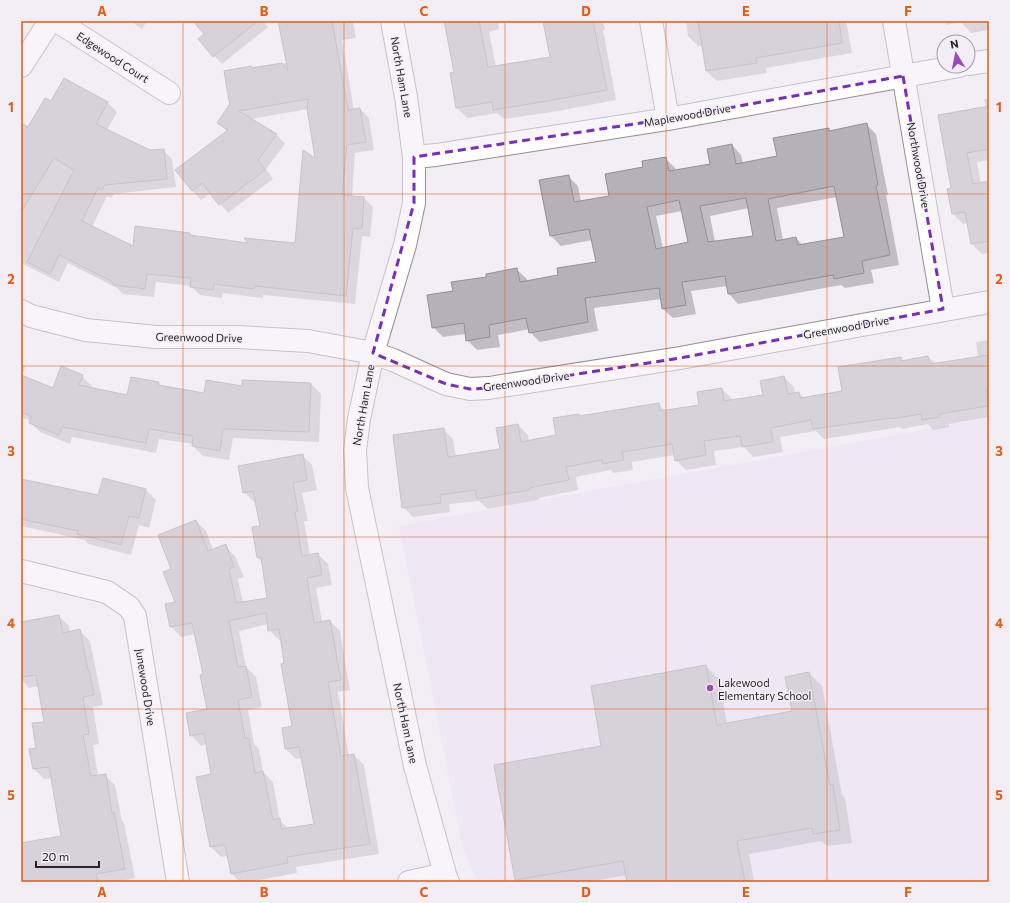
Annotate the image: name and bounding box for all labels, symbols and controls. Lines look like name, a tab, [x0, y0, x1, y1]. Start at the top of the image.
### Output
text: A	[97, 3, 107, 19]
text: B	[260, 3, 269, 19]
text: C	[420, 3, 429, 19]
text: D	[581, 3, 591, 19]
text: E	[742, 3, 750, 19]
text: F	[904, 3, 912, 19]
street label: Edgewood Court	[74, 29, 152, 86]
north arrow	[936, 34, 976, 74]
street label: North Ham Lane	[388, 35, 416, 119]
text: N	[949, 37, 959, 51]
text: 1	[8, 99, 14, 115]
text: 1	[996, 99, 1002, 115]
street label: Maplewood Drive	[643, 101, 732, 129]
street label: Northwood Drive	[905, 121, 933, 209]
text: 2	[7, 271, 15, 287]
text: 2	[995, 271, 1003, 287]
street label: Greenwood Drive	[802, 313, 890, 341]
street label: Greenwood Drive	[155, 330, 243, 344]
street label: North Ham Lane	[349, 363, 377, 447]
street label: Greenwood Drive	[482, 368, 570, 393]
text: 3	[7, 443, 15, 459]
text: 3	[995, 443, 1003, 459]
text: 4	[7, 615, 15, 631]
text: 4	[995, 615, 1003, 631]
street label: Junewood Drive	[132, 647, 159, 727]
place label: Lakewood Elementary School	[718, 676, 811, 702]
street label: North Ham Lane	[391, 682, 421, 765]
marker: Lakewood Elementary School	[705, 683, 715, 693]
text: 5	[7, 787, 15, 803]
text: 5	[995, 787, 1003, 803]
scale bar	[36, 843, 99, 869]
text: 20 m	[42, 849, 69, 863]
text: A	[97, 884, 107, 900]
text: B	[260, 884, 269, 900]
text: C	[420, 884, 429, 900]
text: D	[581, 884, 591, 900]
text: E	[742, 884, 750, 900]
text: F	[904, 884, 912, 900]

